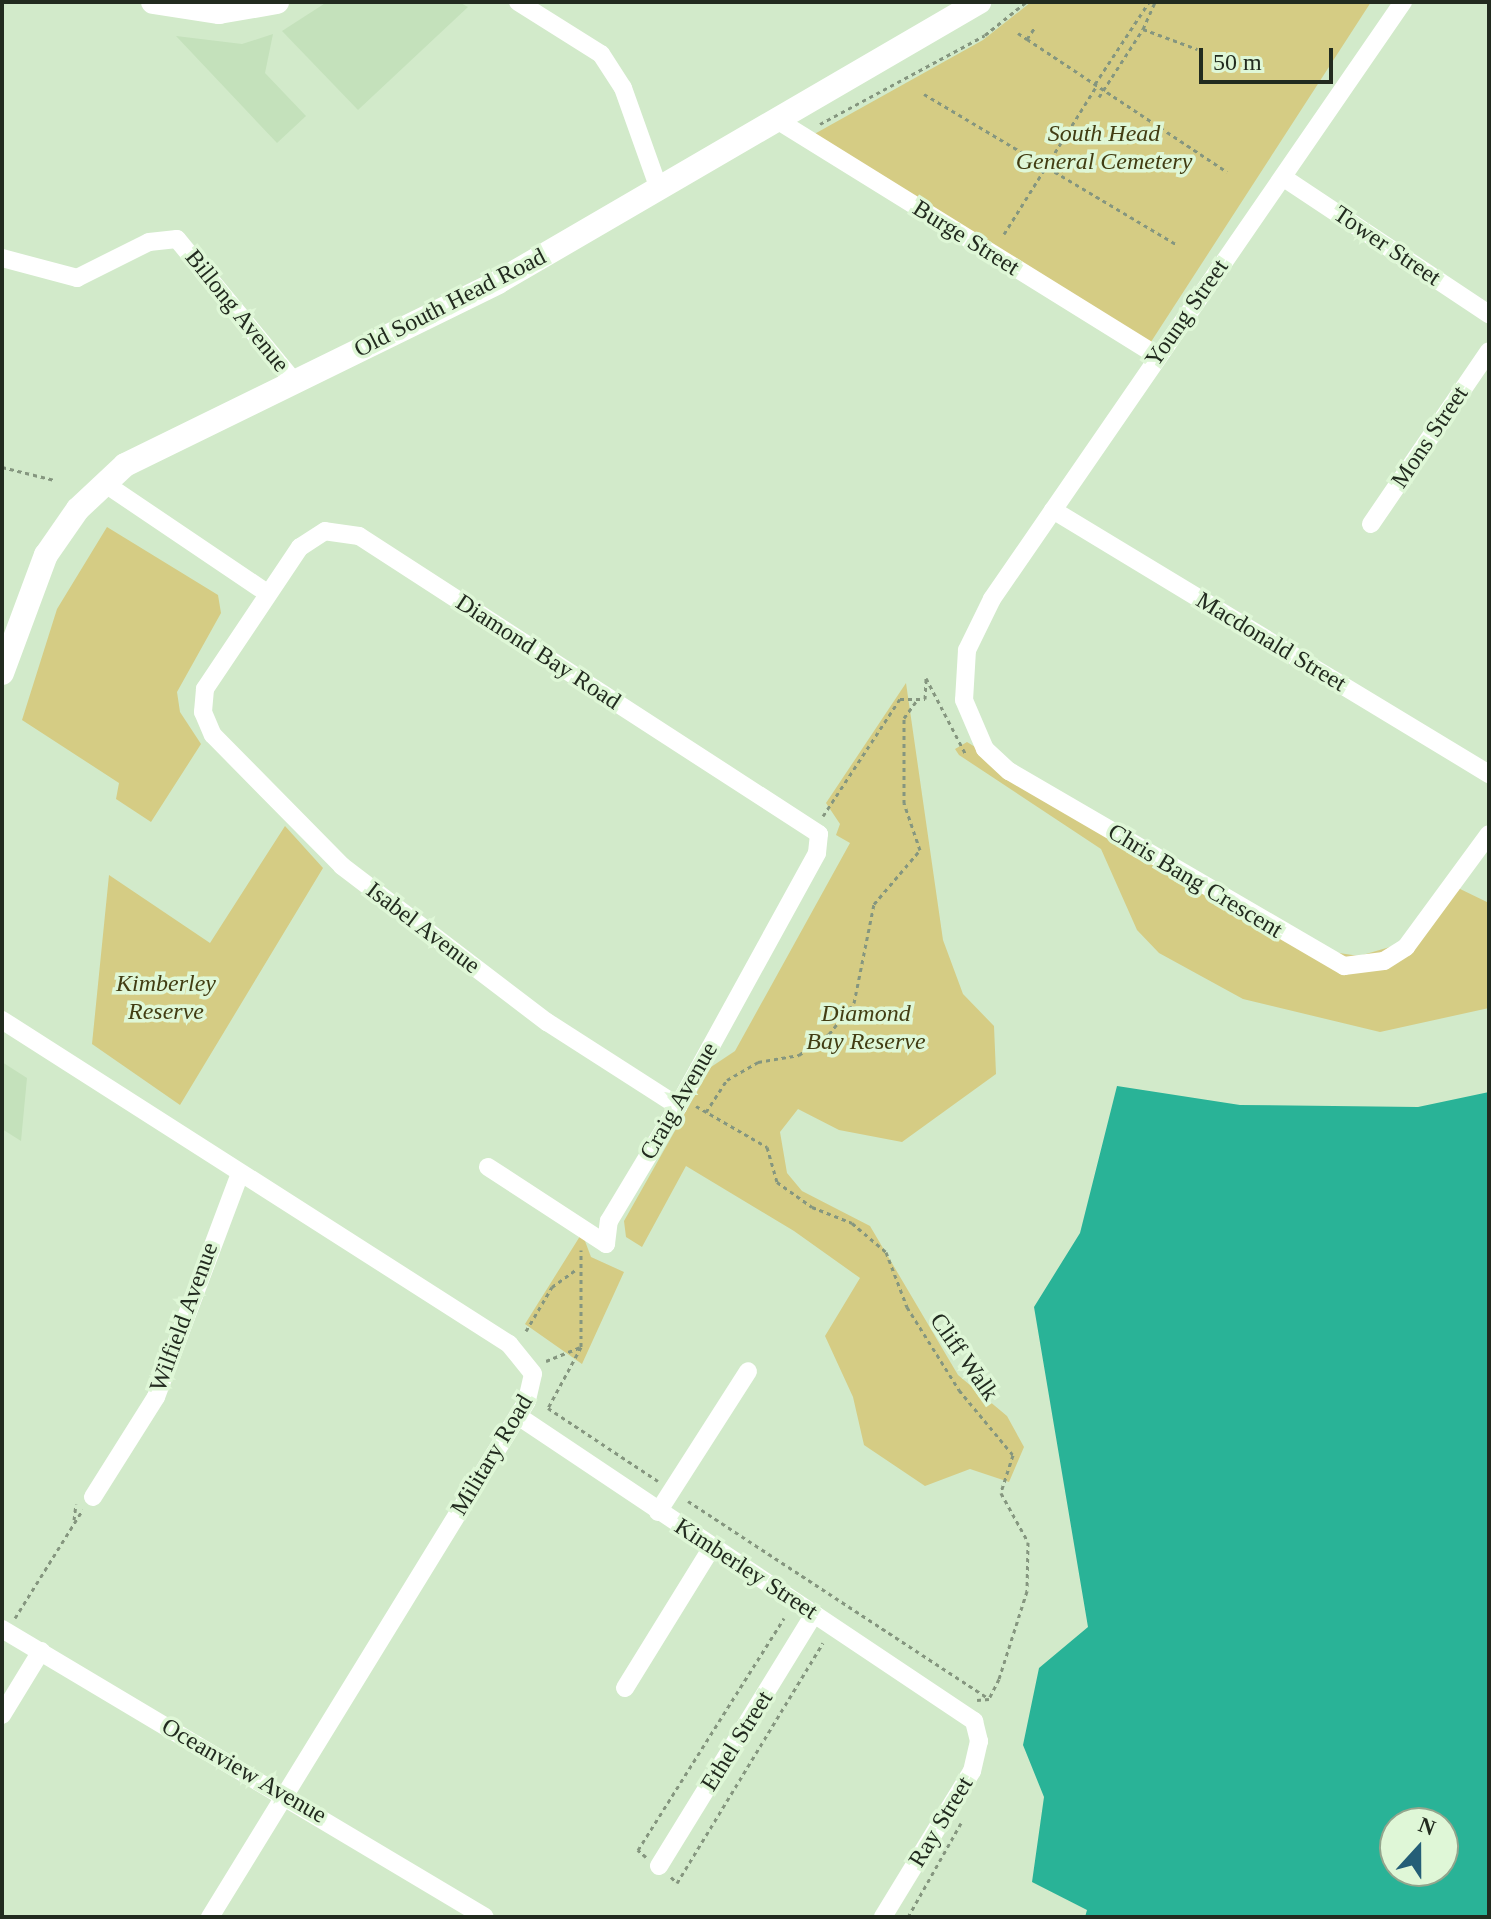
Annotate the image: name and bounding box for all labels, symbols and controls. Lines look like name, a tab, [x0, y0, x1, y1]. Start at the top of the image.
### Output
scale bar	[1203, 32, 1337, 82]
text: 50 m	[1213, 49, 1262, 75]
park label: South Head General Cemetery	[1016, 120, 1192, 176]
street label: Burge Street	[907, 194, 1025, 282]
street label: Tower Street	[1328, 200, 1446, 292]
street label: Old South Head Road	[349, 242, 551, 364]
street label: Billong Avenue	[178, 243, 296, 379]
street label: Young Street	[1139, 254, 1235, 372]
street label: Mons Street	[1385, 381, 1475, 493]
street label: Macdonald Street	[1191, 586, 1351, 698]
street label: Diamond Bay Road	[450, 588, 626, 716]
street label: Chris Bang Crescent	[1102, 818, 1288, 944]
street label: Isabel Avenue	[360, 876, 486, 980]
park label: Kimberley Reserve	[116, 970, 216, 1026]
park label: Diamond Bay Reserve	[806, 1000, 926, 1056]
street label: Craig Avenue	[633, 1037, 725, 1165]
street label: Wilfield Avenue	[143, 1238, 225, 1396]
street label: Cliff Walk	[923, 1307, 1005, 1407]
street label: Military Road	[445, 1390, 539, 1520]
street label: Kimberley Street	[669, 1512, 823, 1626]
street label: Ethel Street	[695, 1686, 779, 1796]
street label: Oceanview Avenue	[156, 1712, 332, 1830]
street label: Ray Street	[903, 1771, 979, 1873]
north arrow	[1379, 1807, 1459, 1887]
text: N	[1415, 1811, 1439, 1841]

